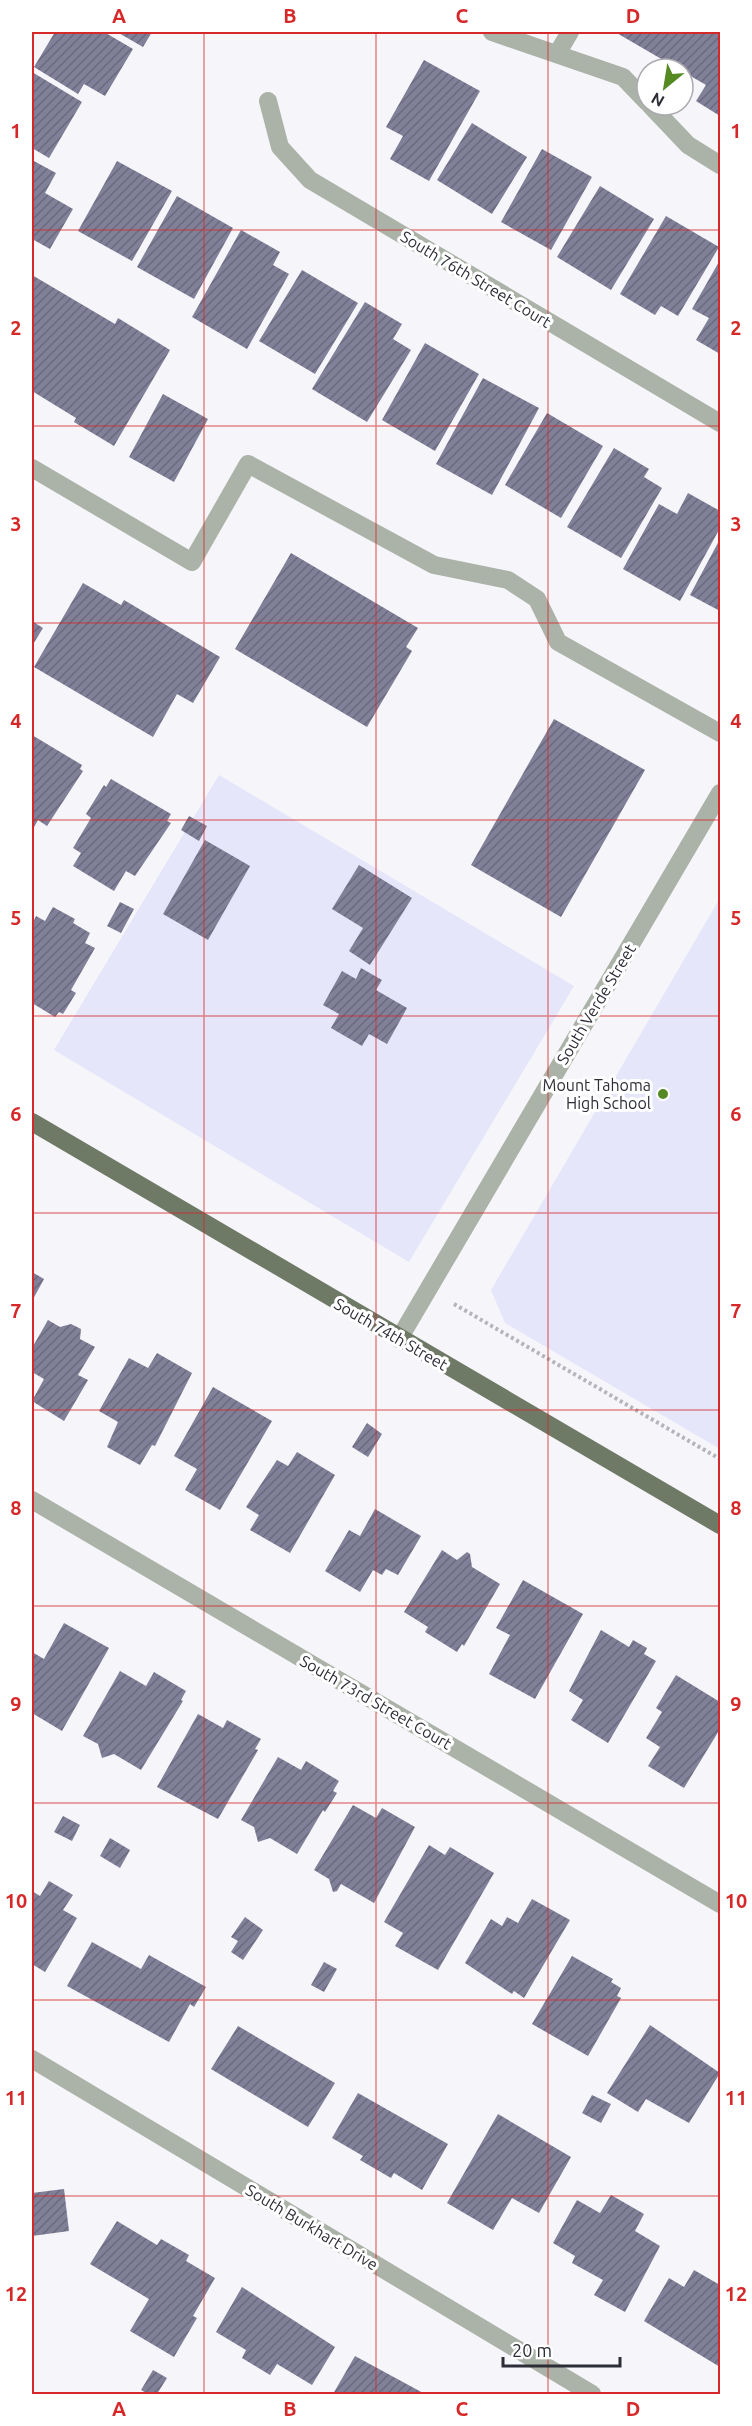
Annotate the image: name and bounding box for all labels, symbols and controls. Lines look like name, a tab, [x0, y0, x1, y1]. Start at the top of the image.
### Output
text: A	[112, 4, 126, 27]
text: B	[283, 4, 297, 27]
text: C	[456, 4, 469, 27]
text: D	[626, 4, 640, 27]
north arrow	[635, 57, 695, 117]
text: N	[648, 89, 667, 111]
text: 1	[10, 119, 22, 142]
text: 1	[730, 119, 742, 142]
street label: South 76th Street Court	[398, 227, 555, 331]
text: 2	[10, 316, 22, 339]
text: 2	[730, 316, 742, 339]
text: 3	[10, 512, 22, 535]
text: 3	[730, 512, 742, 535]
text: 4	[10, 709, 22, 732]
text: 4	[730, 709, 742, 732]
text: 5	[10, 906, 22, 929]
text: 5	[730, 906, 742, 929]
street label: South Verde Street	[553, 940, 639, 1067]
place label: Mount Tahoma High School	[542, 1076, 651, 1112]
marker: Mount Tahoma High School	[656, 1087, 670, 1101]
text: 6	[10, 1102, 22, 1125]
text: 6	[730, 1102, 742, 1125]
street label: South 74th Street	[331, 1294, 451, 1374]
text: 7	[10, 1299, 22, 1322]
text: 7	[730, 1299, 742, 1322]
text: 8	[10, 1496, 22, 1519]
text: 8	[730, 1496, 742, 1519]
street label: South 73rd Street Court	[297, 1651, 456, 1753]
text: 9	[10, 1692, 22, 1715]
text: 9	[730, 1692, 742, 1715]
text: 10	[5, 1889, 27, 1912]
text: 10	[725, 1889, 747, 1912]
text: 11	[5, 2086, 27, 2109]
text: 11	[725, 2086, 747, 2109]
street label: South Burkhart Drive	[243, 2181, 381, 2273]
text: 12	[5, 2282, 27, 2305]
text: 12	[725, 2282, 747, 2305]
scale bar	[503, 2330, 620, 2368]
text: 20 m	[512, 2340, 552, 2360]
text: A	[112, 2397, 126, 2420]
text: B	[283, 2397, 297, 2420]
text: C	[456, 2397, 469, 2420]
text: D	[626, 2397, 640, 2420]

